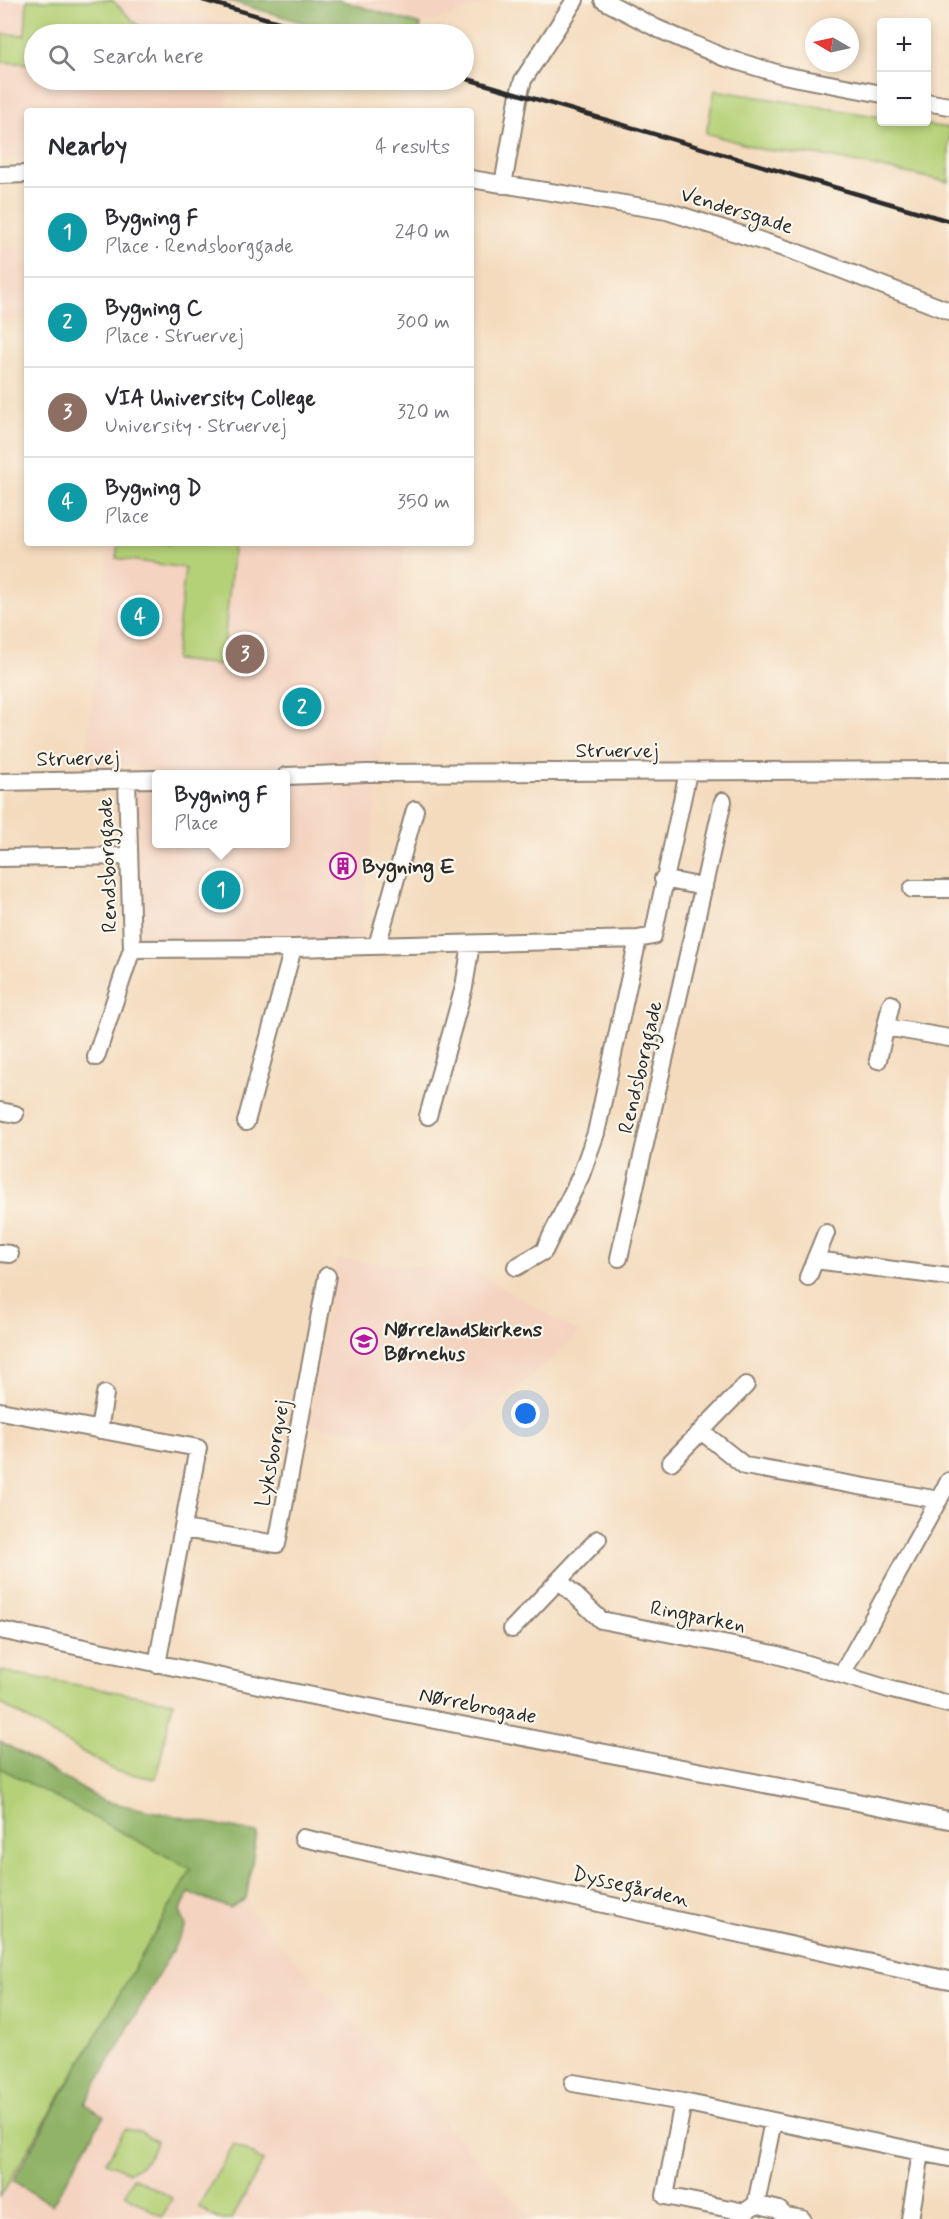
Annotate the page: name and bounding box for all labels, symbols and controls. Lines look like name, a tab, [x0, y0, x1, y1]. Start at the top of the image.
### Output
north arrow	[805, 18, 859, 72]
map controls	[877, 18, 931, 126]
button: +	[877, 18, 931, 72]
search box	[24, 24, 474, 90]
icon: search	[45, 41, 78, 74]
text: Search here	[93, 43, 204, 71]
button: −	[877, 72, 931, 126]
text: Nearby	[48, 130, 127, 164]
text: 4 results	[375, 134, 450, 161]
street label: Vendersgade	[677, 181, 797, 242]
text: Bygning F	[105, 205, 198, 233]
text: 1	[63, 219, 72, 246]
text: 240 m	[395, 219, 450, 246]
text: Place · Rendsborggade	[105, 233, 294, 260]
text: Bygning C	[105, 295, 202, 323]
text: 2	[63, 309, 72, 336]
text: 300 m	[396, 309, 450, 336]
text: Place · Struervej	[105, 323, 244, 350]
text: VIA University College	[105, 385, 316, 413]
text: 3	[63, 399, 72, 426]
text: 320 m	[397, 399, 450, 426]
text: University · Struervej	[105, 413, 286, 440]
text: Bygning D	[105, 475, 202, 503]
text: 4	[62, 489, 73, 516]
text: 350 m	[397, 489, 450, 516]
text: Place	[105, 503, 149, 530]
pin: 4	[120, 594, 160, 640]
pin: 3	[226, 632, 264, 676]
pin: 2	[282, 684, 322, 730]
street label: Struervej	[575, 737, 659, 765]
street label: Struervej	[36, 744, 120, 774]
popup	[152, 770, 290, 848]
text: Bygning F	[174, 782, 268, 810]
street label: Rendsborggade	[92, 796, 126, 933]
text: Place	[174, 810, 218, 837]
building icon: Bygning E	[328, 851, 358, 881]
place label: Bygning E	[362, 853, 455, 883]
pin: 1	[202, 868, 240, 912]
street label: Rendsborggade	[612, 998, 672, 1137]
place label: Nørrelandskirkens Børnehus	[384, 1316, 543, 1368]
school or university icon: Nørrelandskirkens Børnehus	[349, 1326, 379, 1356]
street label: Lyksborgvej	[249, 1397, 297, 1509]
your location	[511, 1399, 540, 1428]
street label: Ringparken	[648, 1594, 748, 1641]
street label: Nørrebrogade	[417, 1681, 539, 1731]
street label: Dyssegården	[569, 1860, 693, 1916]

